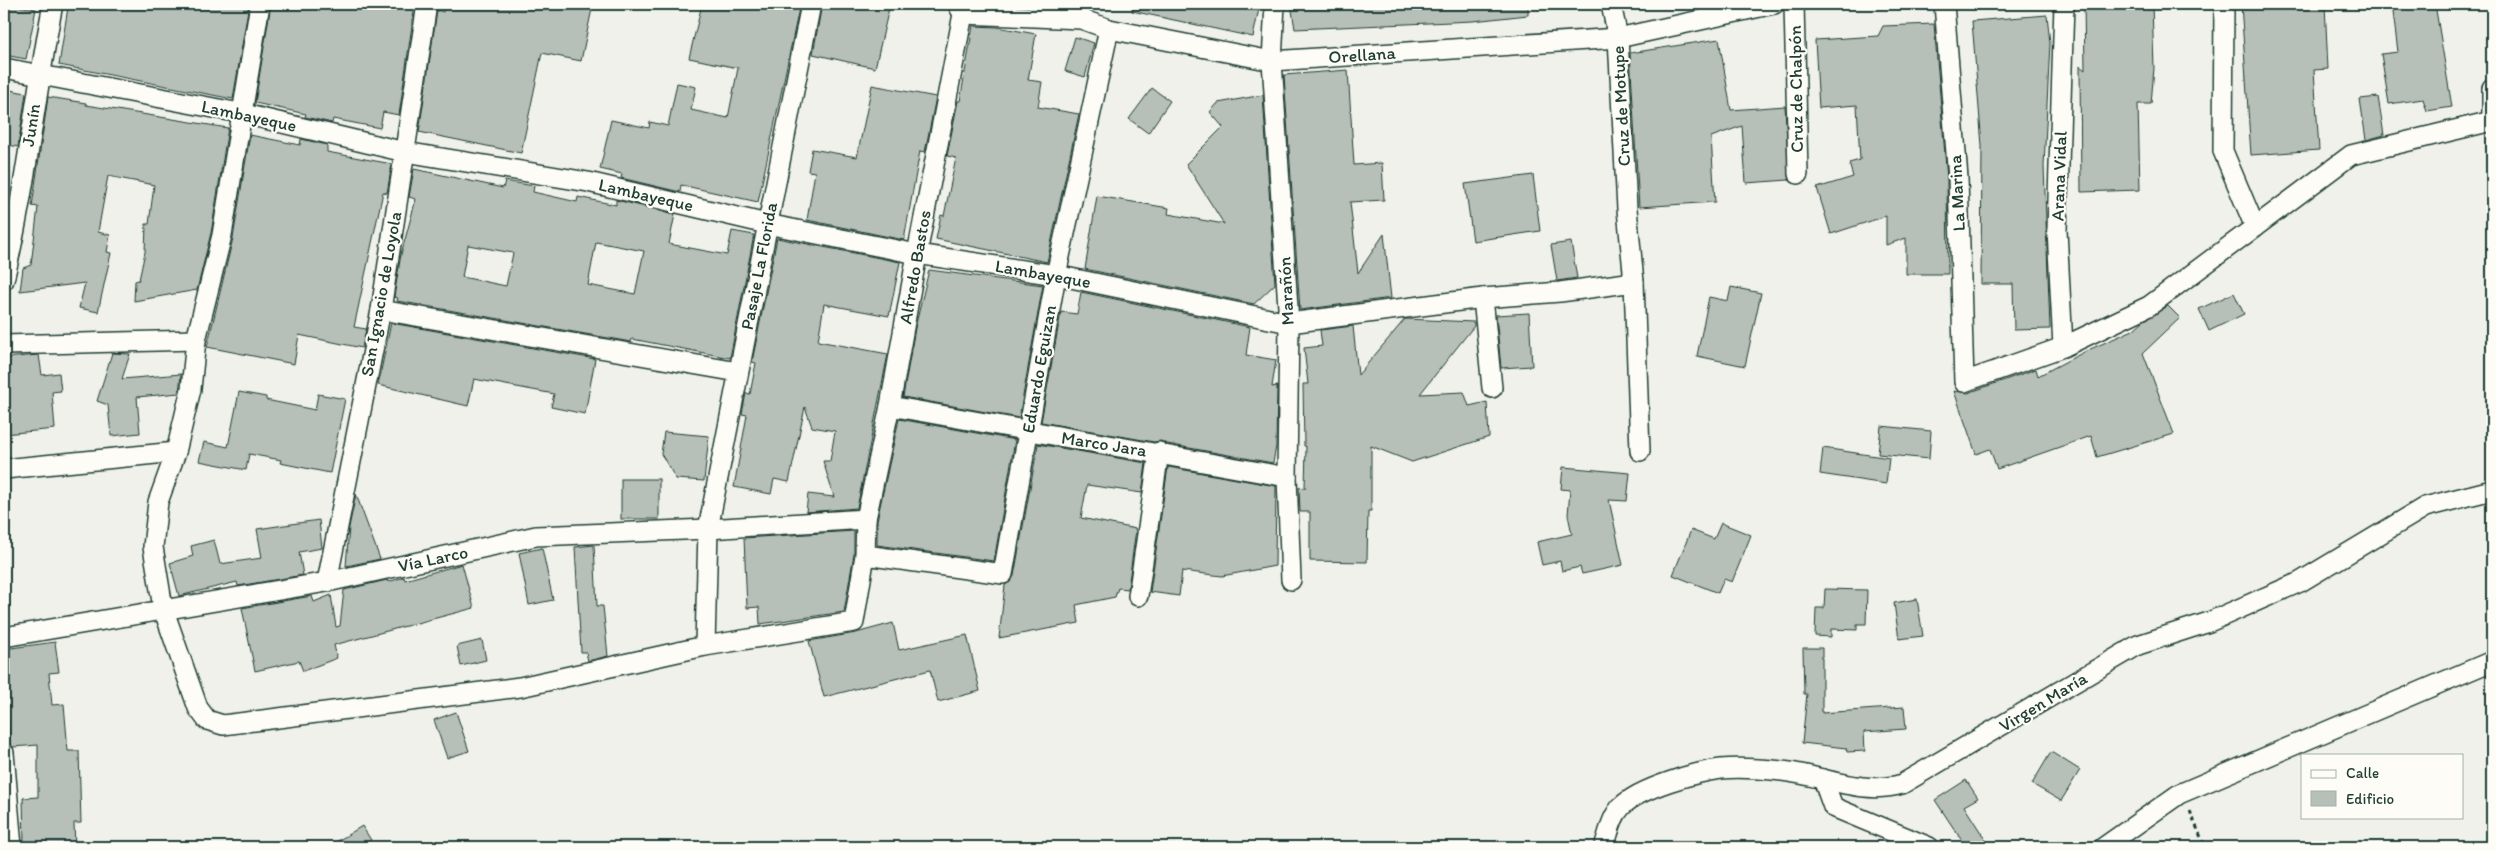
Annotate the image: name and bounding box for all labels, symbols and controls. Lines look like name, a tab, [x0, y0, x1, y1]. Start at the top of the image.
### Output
street label: Cruz de Chalpón	[1784, 25, 1808, 153]
street label: Orellana	[1328, 42, 1397, 68]
street label: Cruz de Motupe	[1607, 45, 1635, 167]
street label: Lambayeque	[199, 95, 299, 137]
street label: Junín	[17, 102, 45, 148]
street label: Arana Vidal	[2046, 131, 2072, 221]
street label: La Marina	[1944, 154, 1970, 232]
street label: Lambayeque	[596, 173, 696, 217]
street label: Pasaje La Florida	[736, 200, 782, 332]
street label: Alfredo Bastos	[894, 208, 936, 326]
street label: San Ignacio de Loyola	[356, 210, 406, 378]
street label: Lambayeque	[993, 255, 1093, 293]
street label: Marañón	[1273, 256, 1299, 326]
street label: Eduardo Eguizan	[1017, 303, 1061, 435]
street label: Marco Jara	[1060, 426, 1149, 462]
street label: Vía Larco	[396, 541, 470, 577]
street label: Virgen María	[1995, 667, 2092, 737]
legend	[2301, 754, 2464, 818]
text: Calle	[2346, 764, 2379, 782]
text: Edificio	[2346, 790, 2394, 808]

